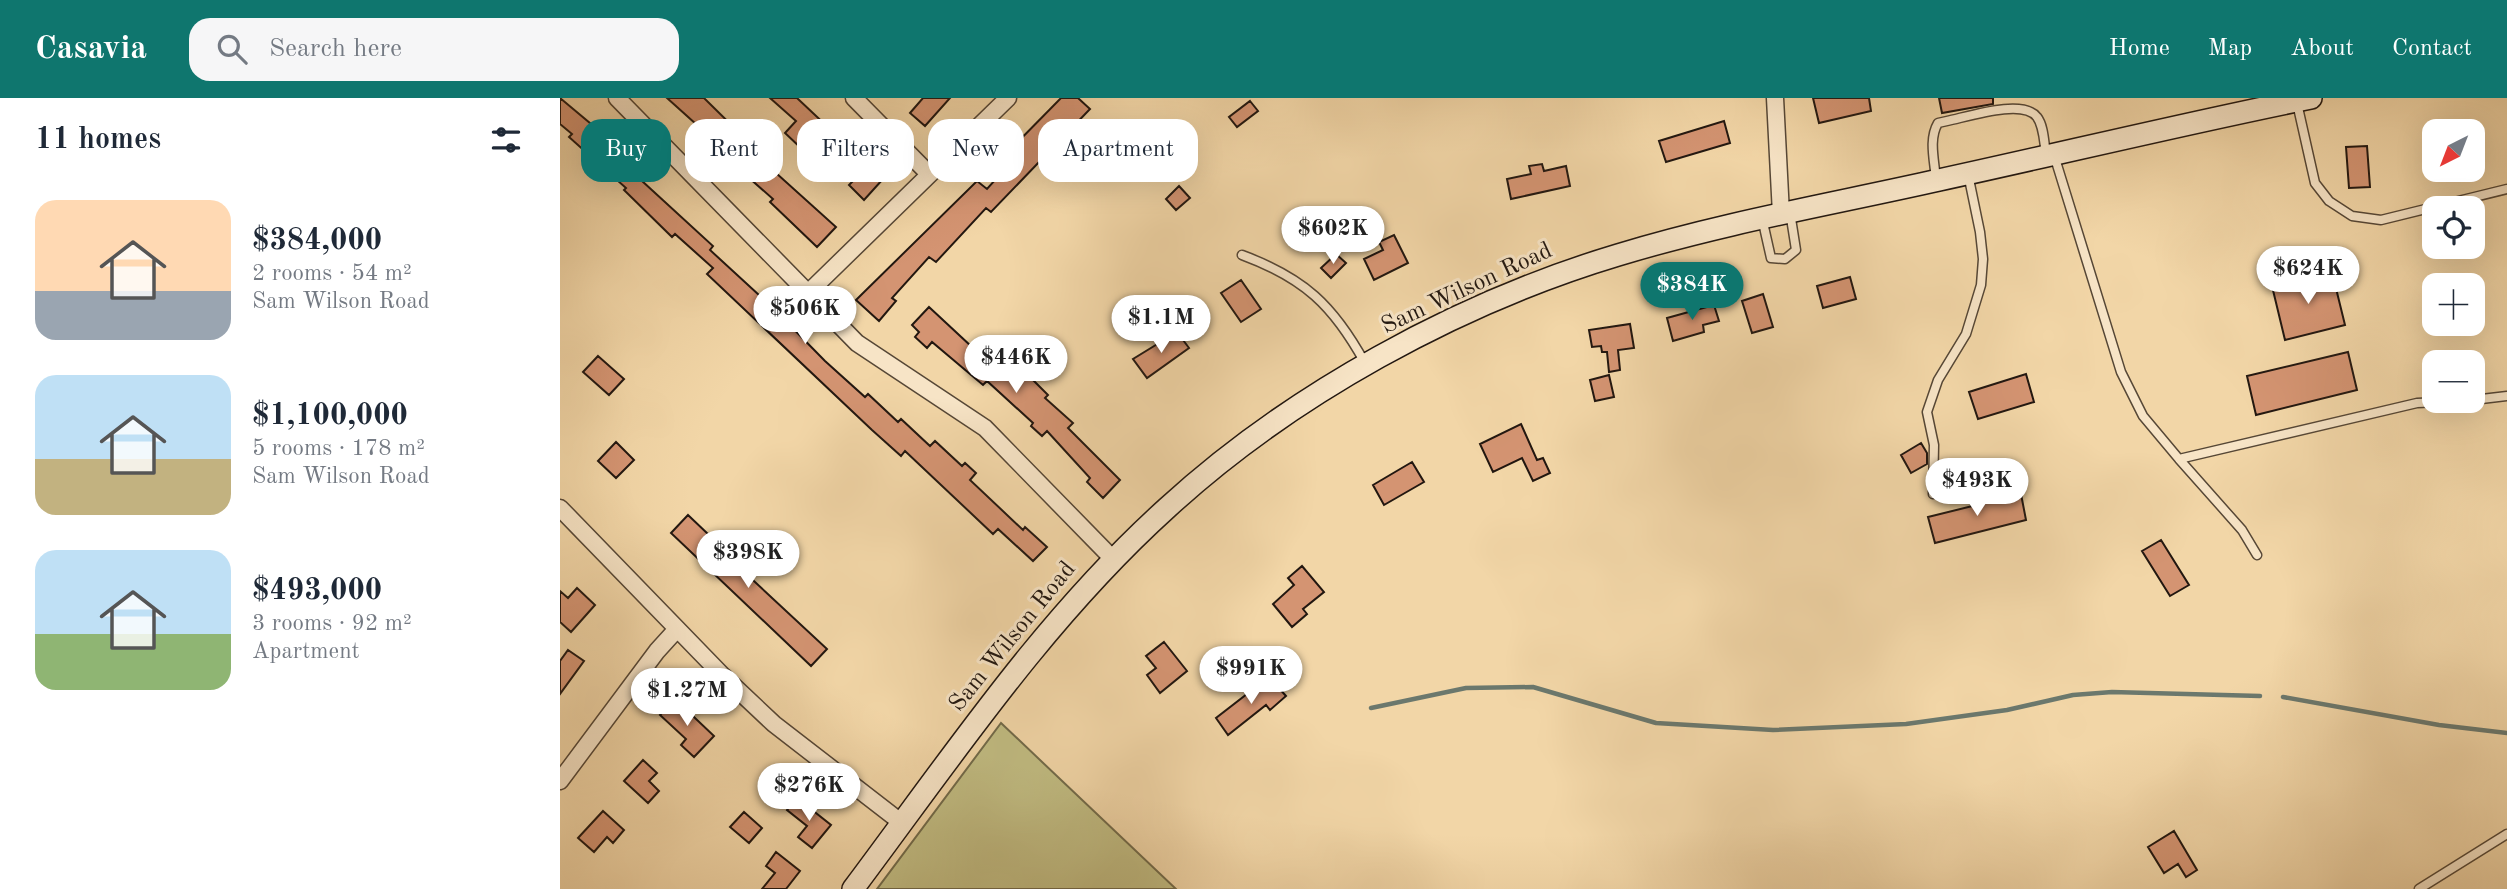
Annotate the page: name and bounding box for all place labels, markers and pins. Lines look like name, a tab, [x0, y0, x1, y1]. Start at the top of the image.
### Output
pin: $602K	[1284, 206, 1382, 266]
pin: $624K	[2259, 246, 2357, 306]
pin: $384K	[1643, 262, 1741, 322]
pin: $506K	[756, 286, 854, 346]
pin: $1.1M	[1112, 296, 1210, 355]
pin: $446K	[967, 336, 1065, 395]
pin: $493K	[1928, 458, 2026, 518]
pin: $398K	[699, 531, 797, 590]
pin: $991K	[1202, 646, 1300, 706]
pin: $1.27M	[630, 668, 744, 728]
pin: $276K	[760, 764, 858, 823]

